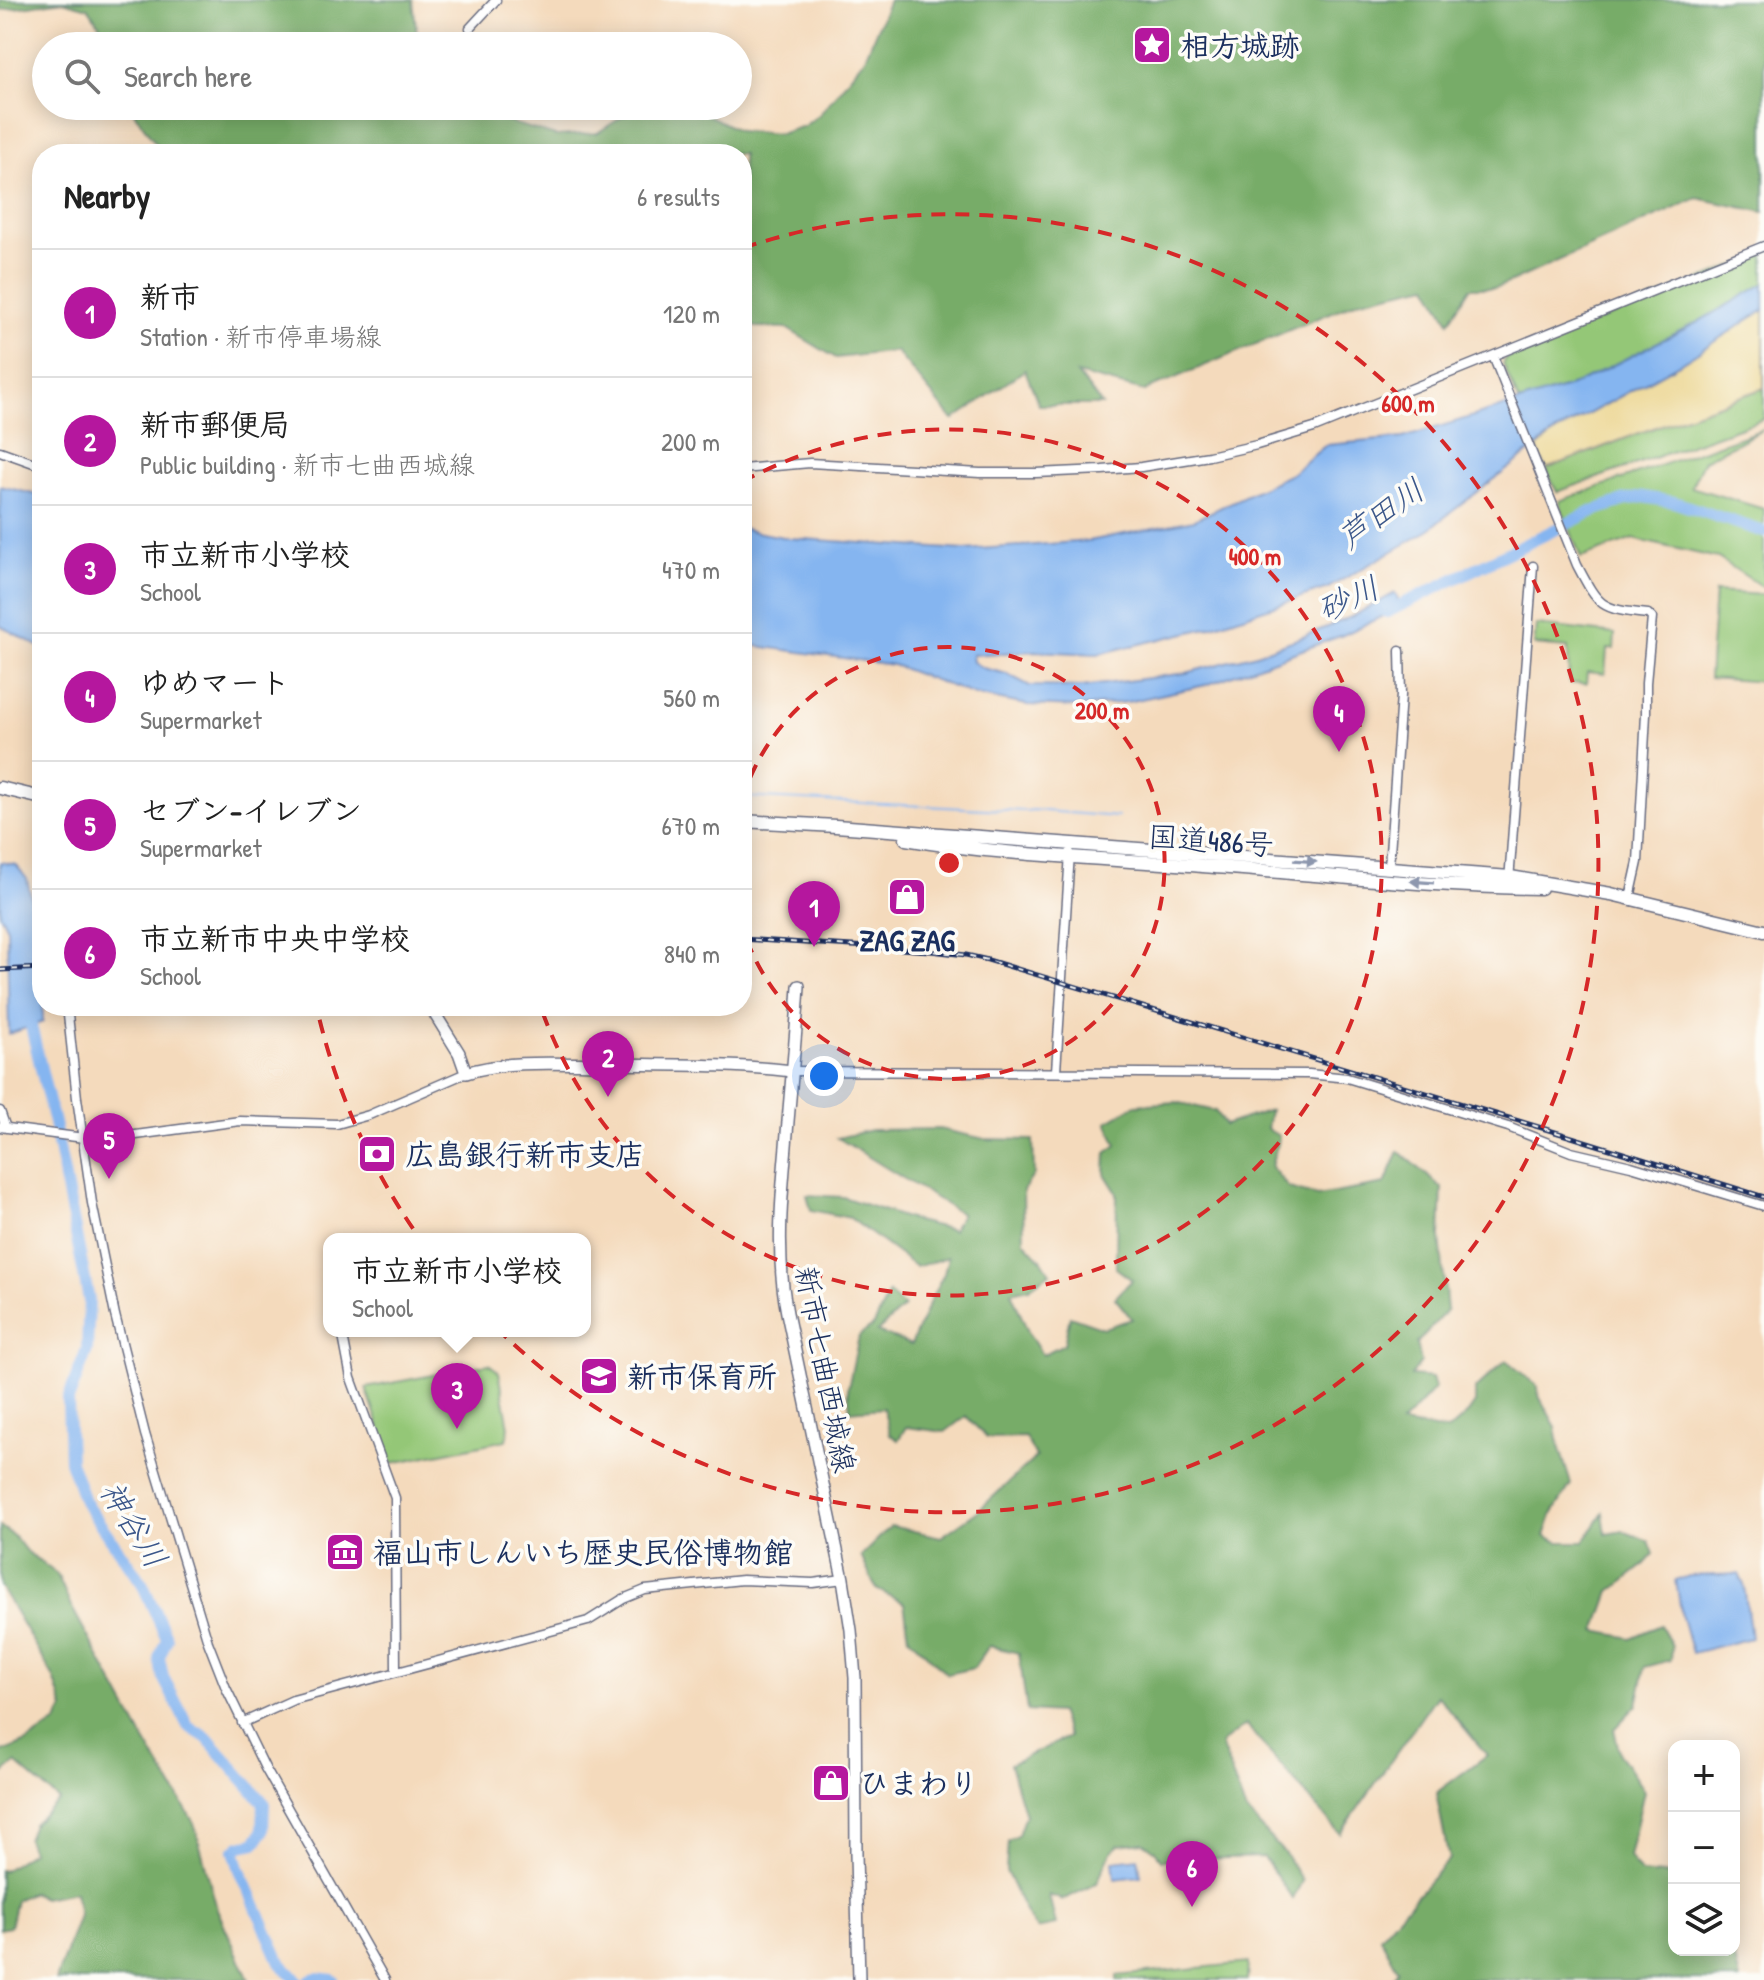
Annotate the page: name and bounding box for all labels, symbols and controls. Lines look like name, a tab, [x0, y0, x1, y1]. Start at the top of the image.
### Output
place icon: 相方城跡	[1131, 24, 1173, 66]
place label: 相方城跡	[1180, 25, 1300, 65]
search box	[32, 32, 752, 120]
icon: search	[60, 54, 104, 98]
text: Search here	[124, 56, 252, 96]
text: Nearby	[64, 173, 150, 219]
text: 6 results	[637, 179, 720, 214]
text: 新市	[140, 276, 200, 316]
text: 1	[85, 296, 95, 331]
text: 120 m	[663, 296, 720, 331]
text: Station · 新市停車場線	[140, 319, 381, 354]
text: 600 m	[1382, 387, 1434, 419]
text: 新市郵便局	[140, 404, 290, 444]
text: 2	[84, 424, 96, 459]
text: 200 m	[661, 424, 720, 459]
text: Public building · 新市七曲西城線	[140, 447, 475, 482]
water label: 芦田川	[1329, 468, 1433, 558]
text: 市立新市小学校	[140, 534, 350, 574]
text: 400 m	[1229, 540, 1281, 572]
text: 3	[84, 552, 96, 587]
text: 470 m	[662, 552, 720, 587]
water label: 砂川	[1310, 565, 1386, 631]
text: School	[140, 574, 201, 609]
text: ゆめマート	[140, 662, 290, 702]
text: 4	[85, 680, 95, 715]
text: 560 m	[663, 680, 720, 715]
pin: 4	[1313, 686, 1365, 752]
text: 200 m	[1075, 694, 1129, 726]
text: Supermarket	[140, 702, 262, 737]
text: セブン-イレブン	[140, 790, 362, 830]
text: 5	[85, 808, 96, 843]
text: 670 m	[661, 808, 720, 843]
street label: 国道486号	[1147, 816, 1275, 864]
text: Supermarket	[140, 830, 262, 865]
centre of rings	[935, 849, 963, 877]
one-way arrow	[1293, 855, 1318, 868]
one-way arrow	[1409, 875, 1434, 888]
shop icon: ZAG ZAG	[886, 876, 928, 918]
pin: 1	[788, 881, 840, 947]
text: 市立新市中央中学校	[140, 918, 410, 958]
place label: ZAG ZAG	[859, 920, 955, 960]
text: 6	[85, 936, 95, 971]
text: 840 m	[664, 936, 720, 971]
text: School	[140, 958, 201, 993]
pin: 2	[582, 1031, 634, 1097]
your location	[804, 1056, 844, 1096]
pin: 5	[83, 1113, 135, 1179]
bank icon: 広島銀行新市支店	[356, 1133, 398, 1175]
place label: 広島銀行新市支店	[405, 1134, 645, 1174]
popup	[323, 1233, 591, 1337]
text: 市立新市小学校	[352, 1250, 562, 1290]
street label: 新市七曲西城線	[786, 1262, 866, 1476]
text: School	[352, 1290, 413, 1325]
school or university icon: 新市保育所	[578, 1355, 620, 1397]
place label: 新市保育所	[627, 1356, 777, 1396]
pin: 3	[431, 1363, 483, 1429]
water label: 神谷川	[90, 1472, 178, 1576]
museum icon: 福山市しんいち歴史民俗博物館	[324, 1531, 366, 1573]
place label: 福山市しんいち歴史民俗博物館	[373, 1532, 793, 1572]
map controls	[1668, 1740, 1740, 1956]
button: +	[1668, 1740, 1740, 1812]
shop icon: ひまわり	[810, 1762, 852, 1804]
place label: ひまわり	[859, 1763, 979, 1803]
button: −	[1668, 1812, 1740, 1884]
pin: 6	[1166, 1841, 1218, 1907]
button: layers	[1668, 1884, 1740, 1956]

